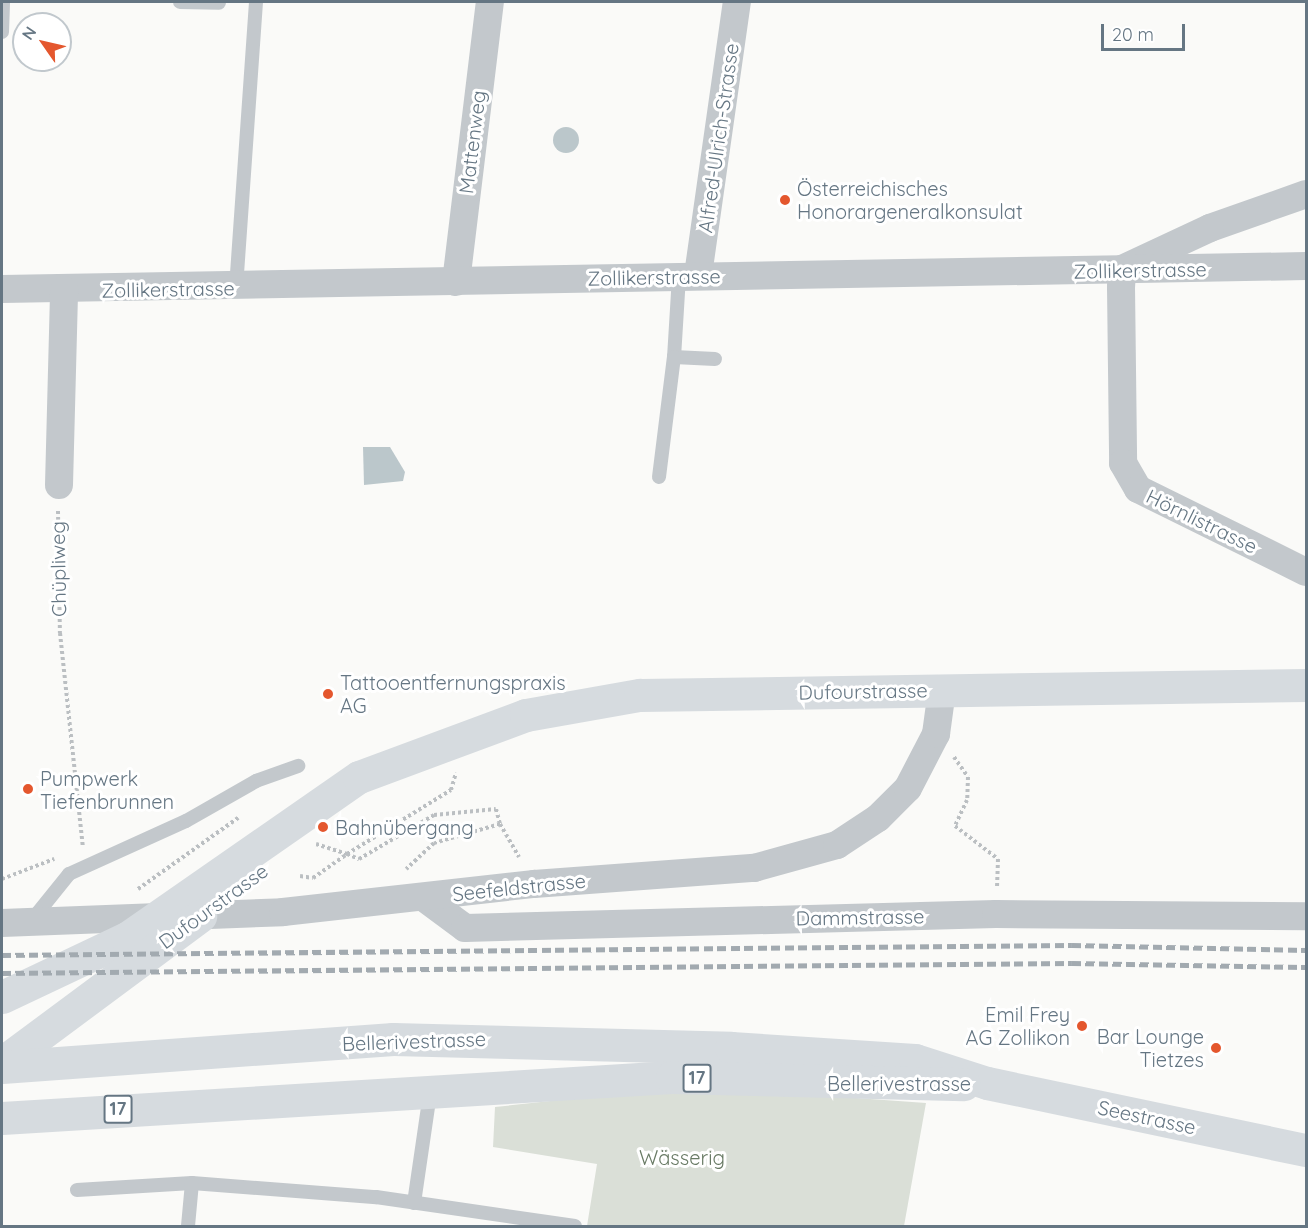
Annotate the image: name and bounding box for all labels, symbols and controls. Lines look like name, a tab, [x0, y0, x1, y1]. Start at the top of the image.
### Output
north arrow	[12, 12, 72, 72]
scale bar	[1104, 12, 1188, 50]
text: N	[17, 23, 40, 44]
text: 20 m	[1112, 23, 1154, 46]
street label: Alfred-Ulrich-Strasse	[693, 42, 743, 234]
street label: Mattenweg	[454, 89, 490, 195]
place label: Österreichisches Honorargeneralkonsulat	[797, 176, 1023, 223]
marker: Österreichisches Honorargeneralkonsulat	[778, 193, 792, 207]
street label: Zollikerstrasse	[1073, 257, 1207, 283]
street label: Zollikerstrasse	[587, 264, 721, 290]
street label: Zollikerstrasse	[101, 276, 235, 302]
street label: Hörnlistrasse	[1143, 484, 1261, 558]
street label: Chüpliweg	[45, 521, 71, 617]
place label: Tattooentfernungspraxis AG	[340, 670, 566, 717]
street label: Dufourstrasse	[798, 678, 928, 704]
marker: Tattooentfernungspraxis AG	[321, 687, 335, 701]
place label: Pumpwerk Tiefenbrunnen	[40, 766, 174, 813]
marker: Pumpwerk Tiefenbrunnen	[21, 782, 35, 796]
place label: Bahnübergang	[335, 815, 474, 839]
marker: Bahnübergang	[316, 820, 330, 834]
street label: Dufourstrasse	[154, 858, 272, 954]
street label: Seefeldstrasse	[451, 868, 587, 906]
street label: Dammstrasse	[795, 904, 925, 930]
place label: Emil Frey AG Zollikon	[966, 1002, 1070, 1049]
marker: Emil Frey AG Zollikon	[1075, 1019, 1089, 1033]
place label: Bar Lounge Tietzes	[1097, 1024, 1204, 1071]
street label: Bellerivestrasse	[342, 1026, 486, 1056]
marker: Bar Lounge Tietzes	[1209, 1041, 1223, 1055]
road number: 17	[682, 1063, 712, 1093]
street label: Bellerivestrasse	[827, 1071, 971, 1095]
road number: 17	[103, 1094, 133, 1124]
street label: Seestrasse	[1096, 1095, 1198, 1139]
park label: Wässerig	[639, 1145, 725, 1169]

